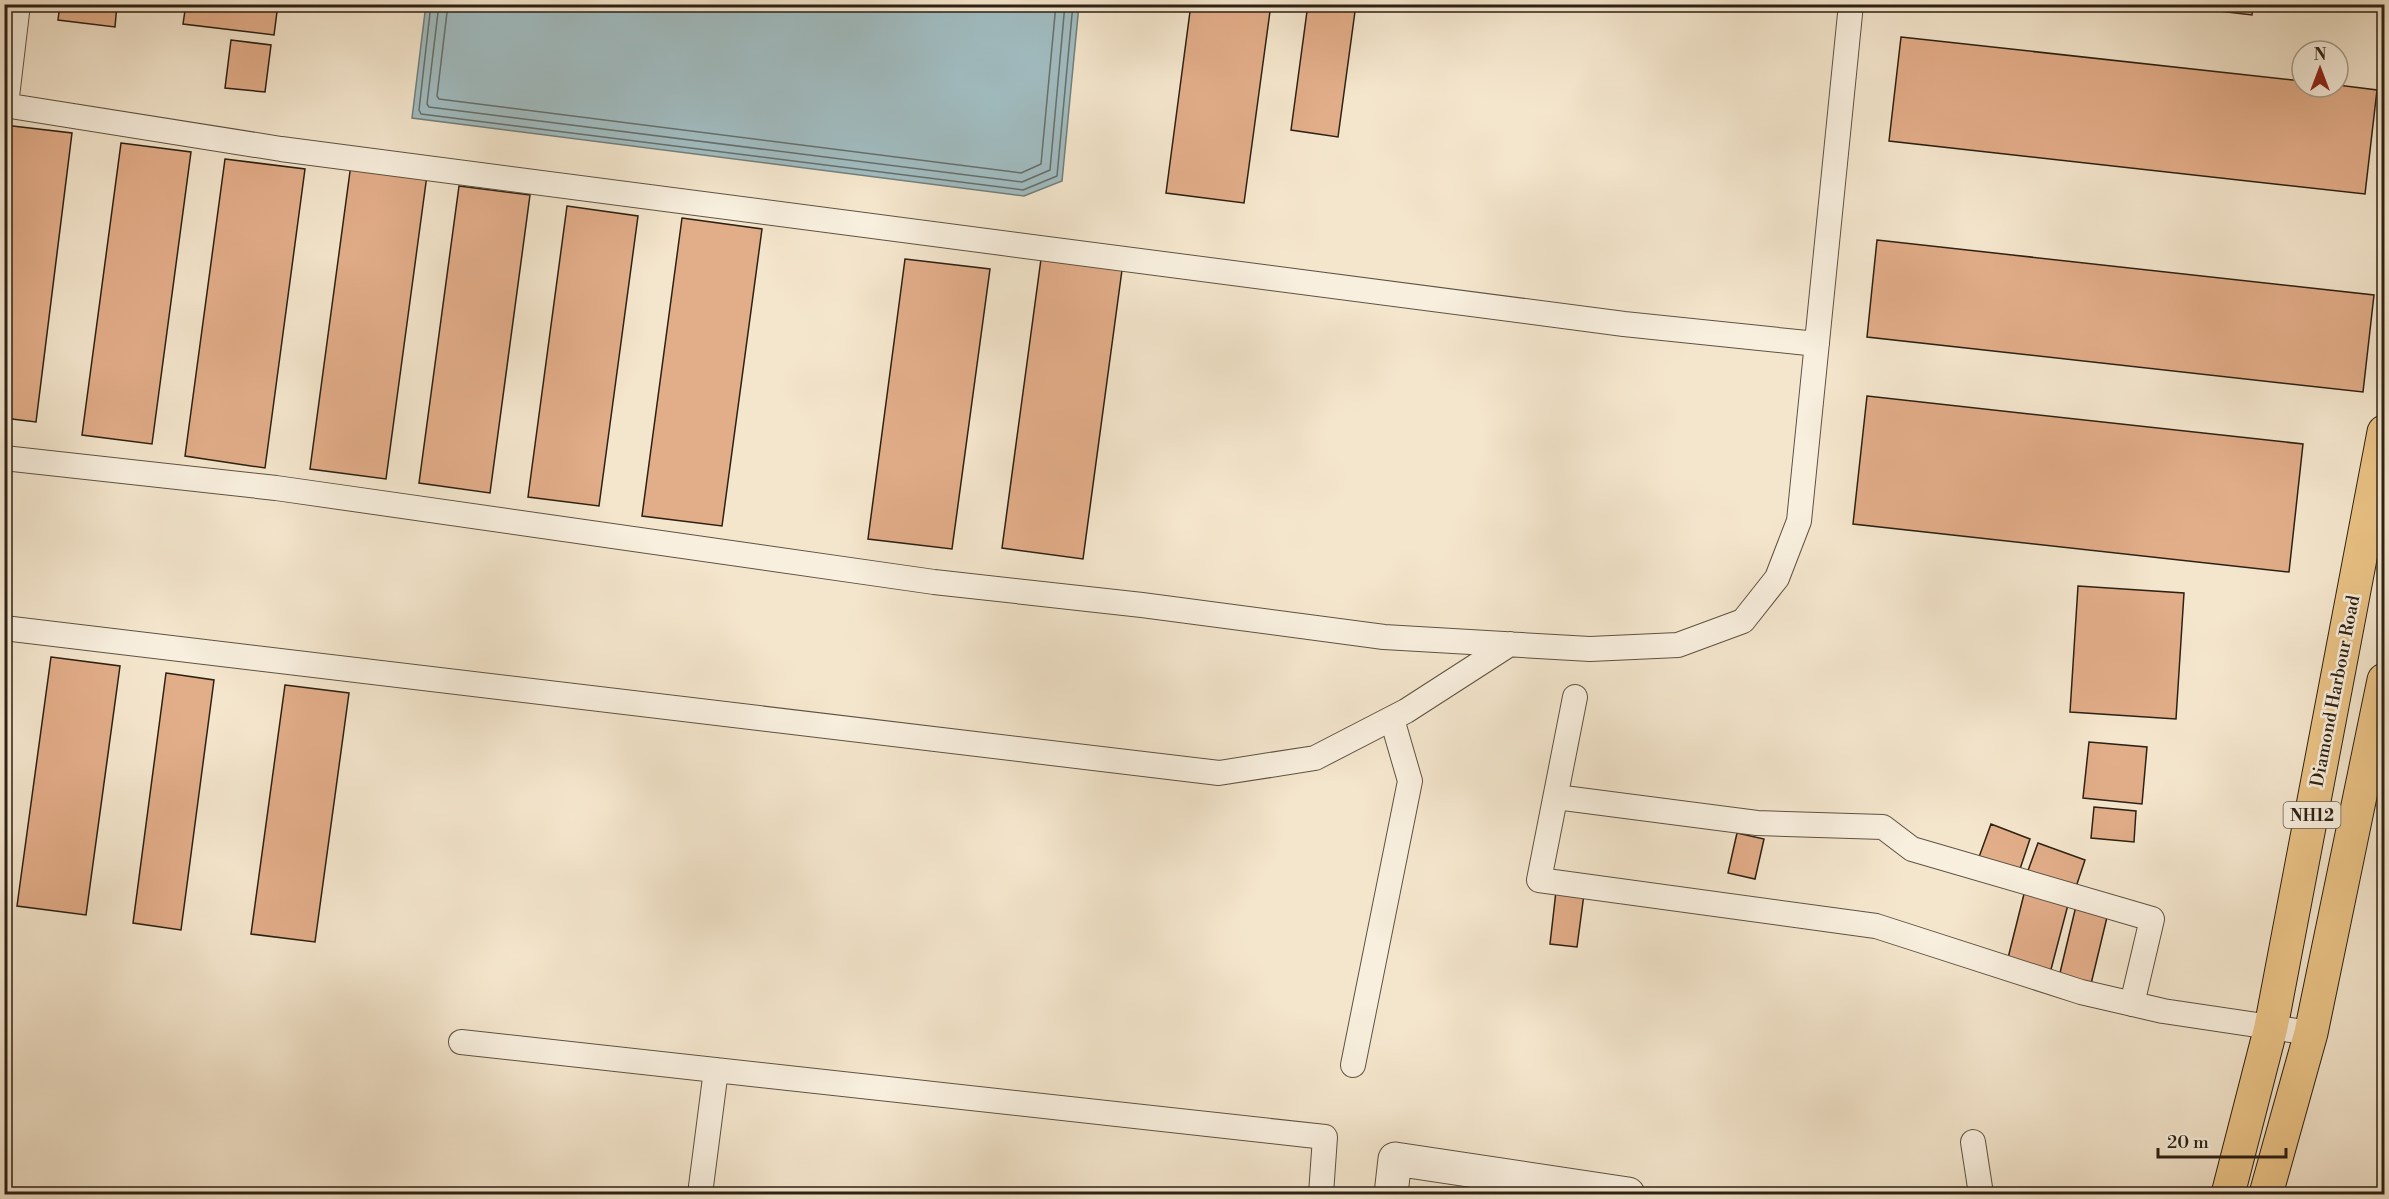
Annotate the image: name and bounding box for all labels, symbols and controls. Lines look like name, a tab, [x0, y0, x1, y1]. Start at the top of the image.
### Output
north arrow	[2290, 39, 2350, 99]
text: N	[2314, 45, 2327, 65]
street label: Diamond Harbour Road	[2306, 593, 2365, 789]
road number: NH12	[2284, 802, 2340, 828]
scale bar	[2158, 1121, 2286, 1159]
text: 20 m	[2167, 1131, 2209, 1154]

